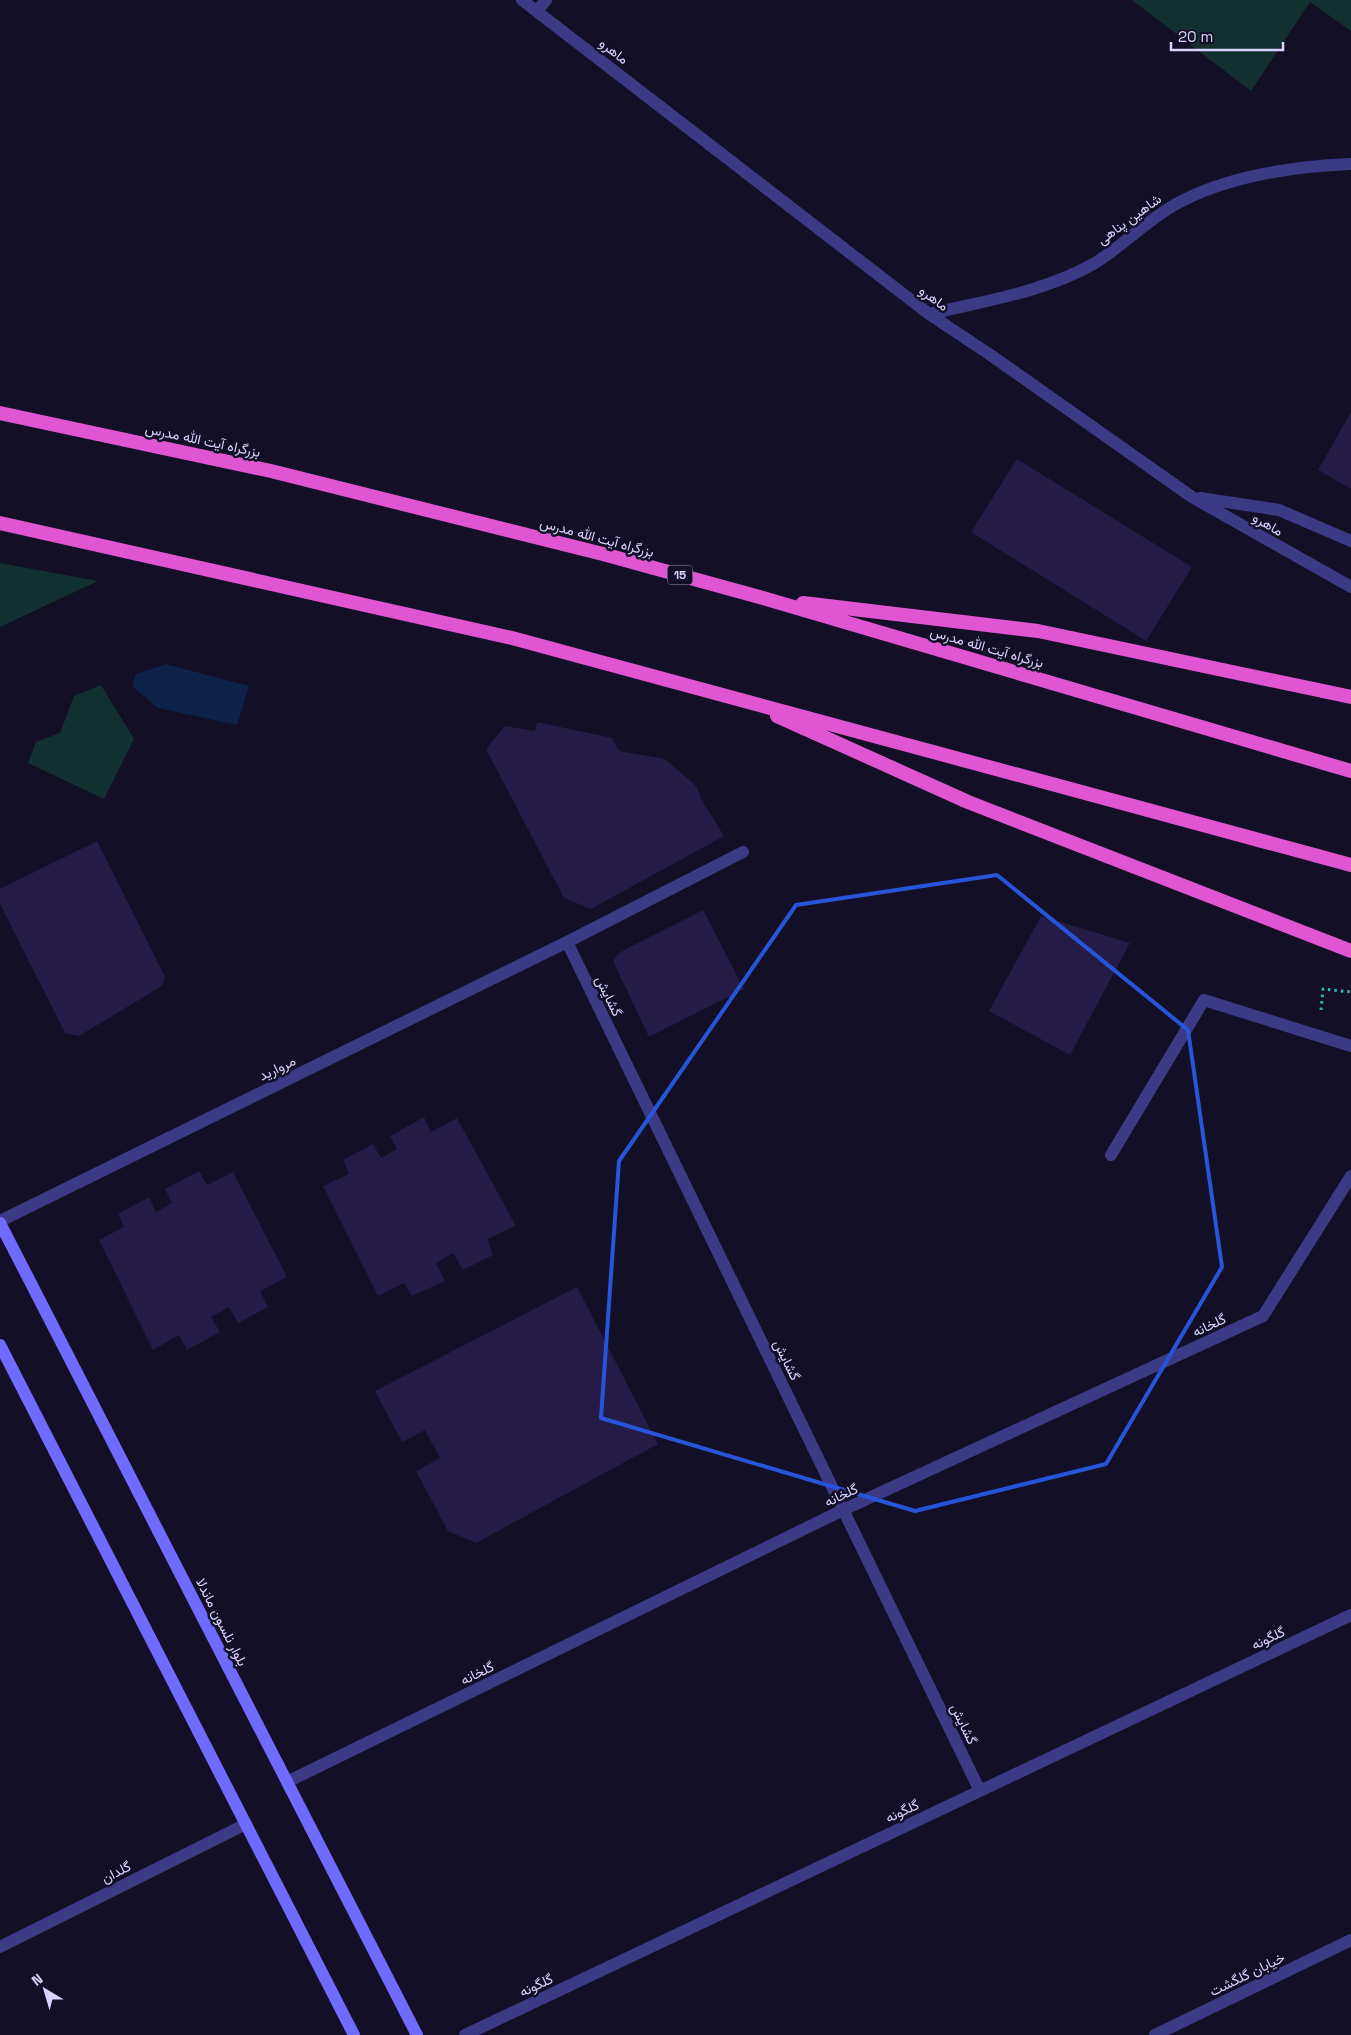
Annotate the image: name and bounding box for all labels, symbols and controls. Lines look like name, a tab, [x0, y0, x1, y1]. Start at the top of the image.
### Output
scale bar	[1171, 20, 1284, 52]
text: 20 m	[1178, 27, 1213, 46]
street label: ماهرو	[596, 34, 632, 68]
street label: شاهین پناهی	[1093, 190, 1165, 249]
street label: ماهرو	[916, 281, 952, 315]
street label: بزرگراه آیت الله مدرس	[144, 419, 262, 461]
street label: ماهرو	[1250, 508, 1286, 540]
street label: بزرگراه آیت الله مدرس	[538, 513, 656, 561]
road number: 15	[668, 566, 692, 584]
street label: بزرگراه آیت الله مدرس	[928, 622, 1046, 672]
street label: گشایش	[591, 973, 627, 1019]
street label: مروارید	[256, 1051, 298, 1085]
street label: گلخانه	[1189, 1309, 1229, 1341]
street label: گشایش	[769, 1337, 805, 1383]
street label: گلخانه	[821, 1479, 861, 1511]
street label: بلوار نلسون ماندلا	[192, 1575, 252, 1669]
street label: گلگونه	[1248, 1622, 1288, 1654]
street label: گلخانه	[457, 1657, 497, 1689]
street label: گشایش	[946, 1701, 982, 1747]
street label: گلگونه	[882, 1795, 922, 1827]
street label: گلدان	[98, 1857, 134, 1887]
street label: خیابان گلگشت	[1206, 1948, 1288, 2000]
north arrow	[20, 1965, 70, 2015]
street label: گلگونه	[516, 1969, 556, 2001]
text: N	[28, 1970, 46, 1990]

